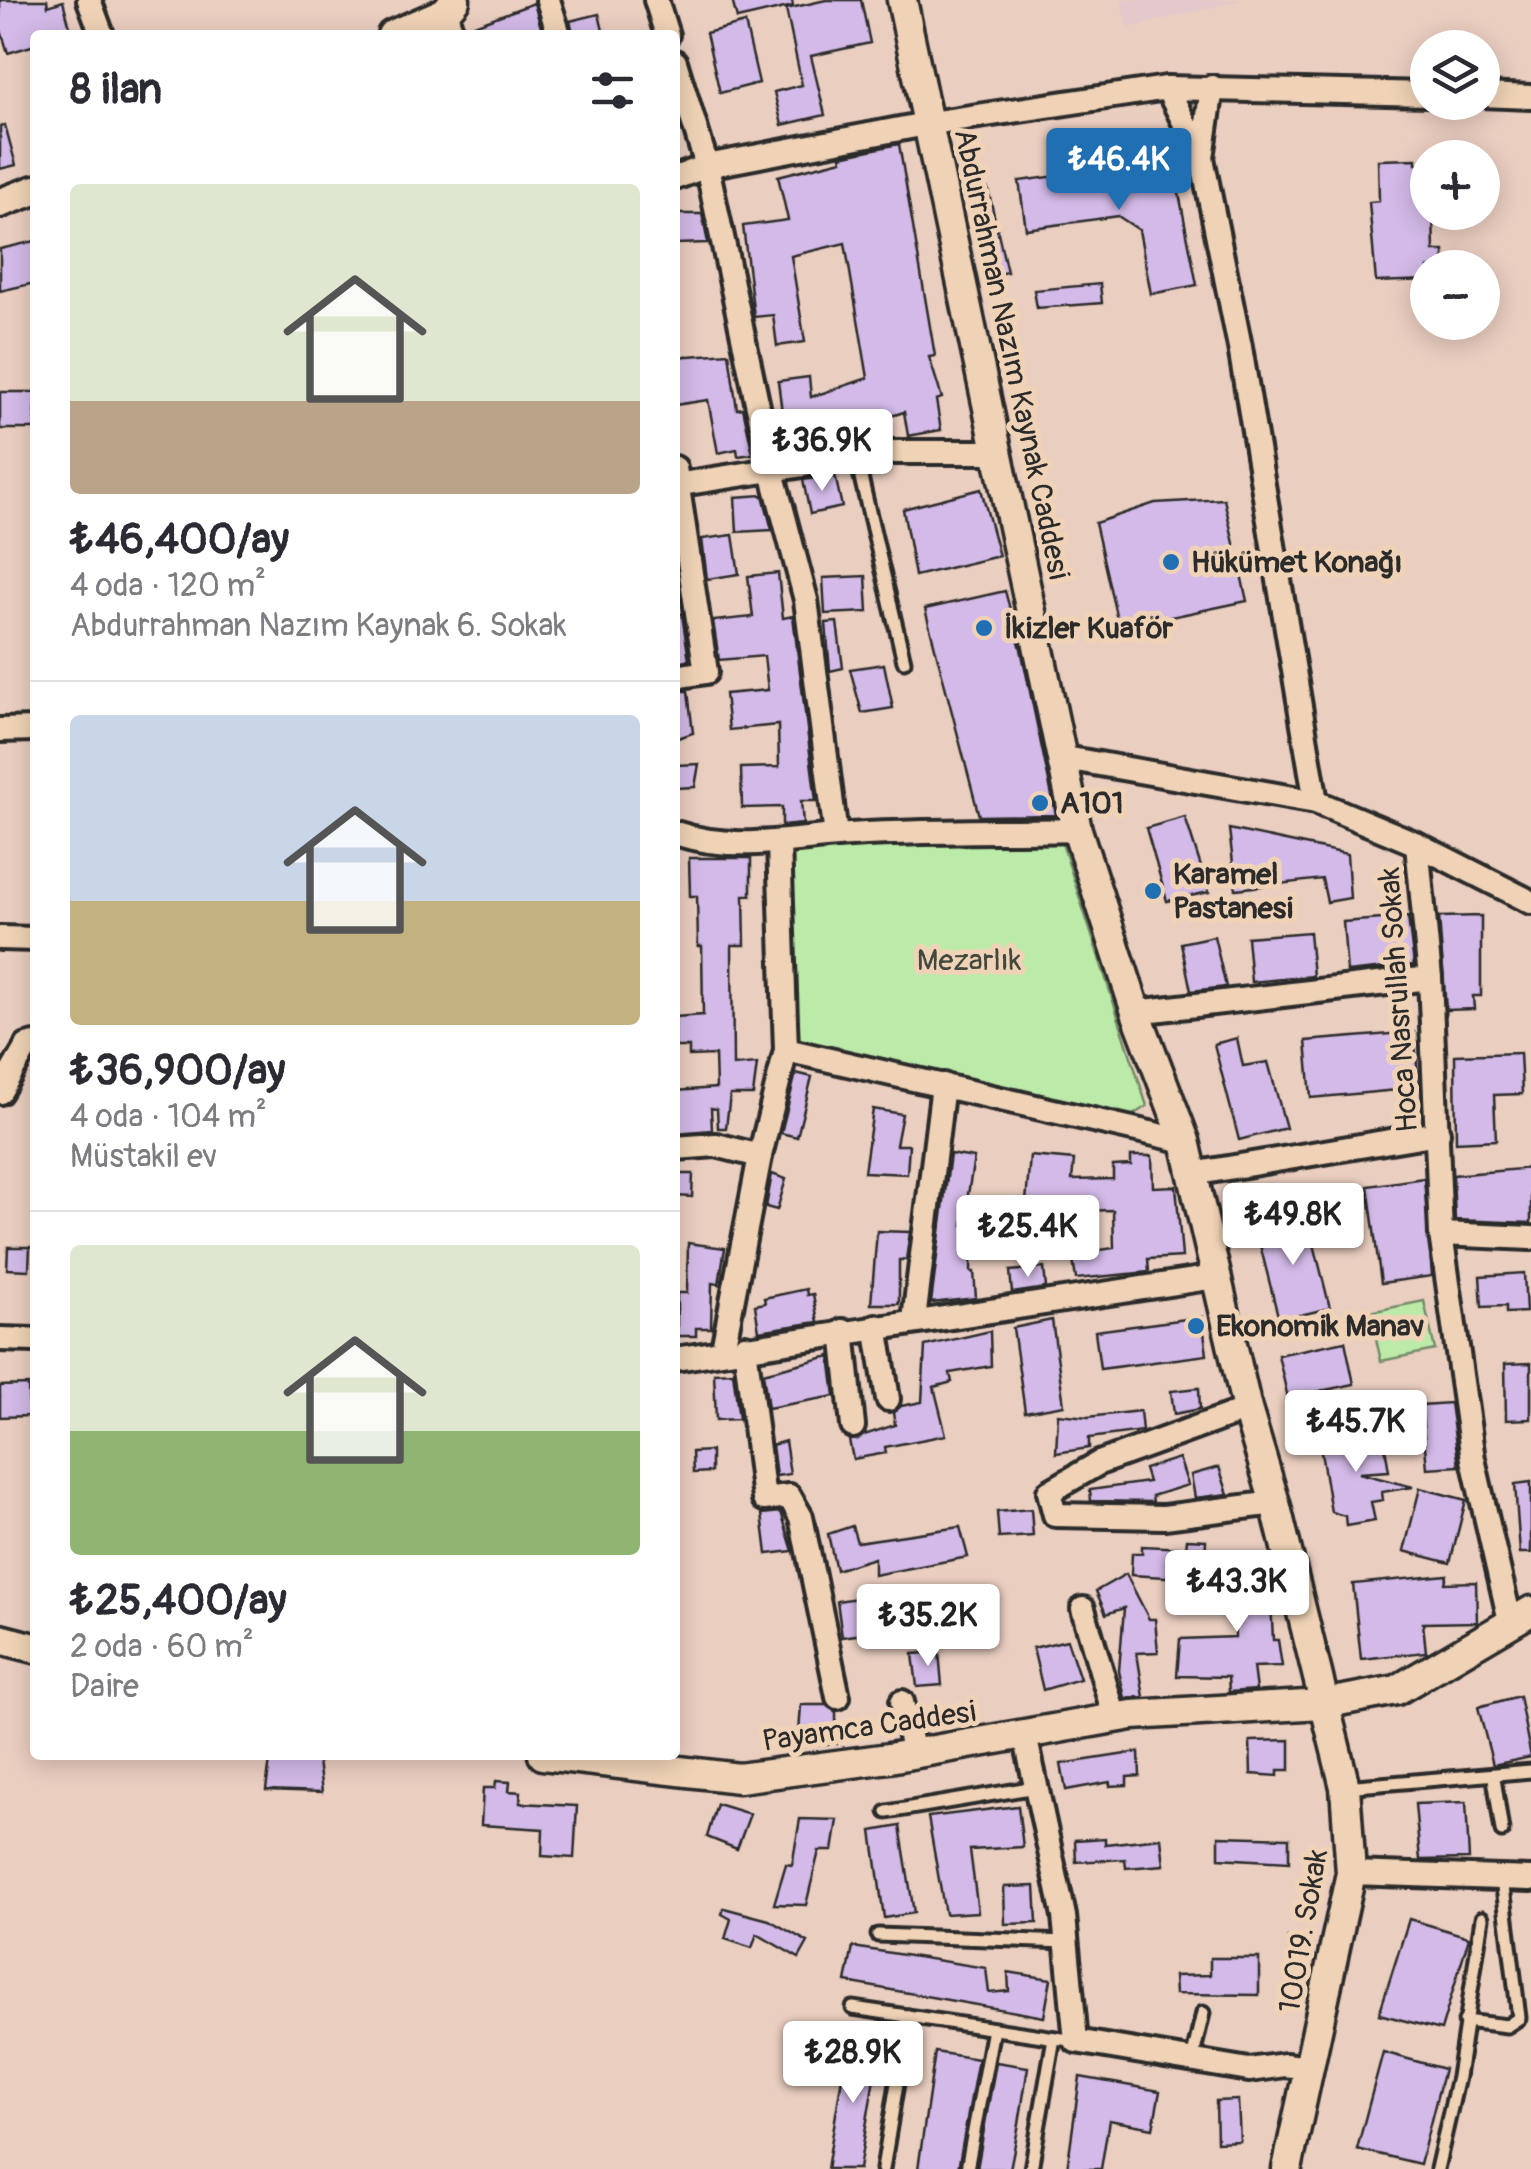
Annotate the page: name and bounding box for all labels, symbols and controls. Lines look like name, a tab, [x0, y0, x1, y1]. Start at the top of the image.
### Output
map controls	[1410, 30, 1500, 340]
button: layers	[1410, 30, 1500, 120]
icon: filters	[585, 63, 640, 118]
text: 8 ilan	[70, 64, 162, 116]
street label: Abdurrahman Nazım Kaynak Caddesi	[946, 125, 1077, 583]
pin: ₺46.4K	[1038, 128, 1200, 213]
text: ₺46.4K	[1068, 140, 1170, 180]
button: +	[1410, 140, 1500, 230]
icon: home	[265, 249, 445, 429]
button: −	[1410, 250, 1500, 340]
pin: ₺36.9K	[741, 409, 903, 494]
text: ₺36.9K	[773, 421, 871, 461]
text: ₺46,400/ay	[70, 514, 289, 566]
place label: Hükümet Konağı	[1191, 544, 1402, 581]
marker: Hükümet Konağı	[1160, 551, 1182, 573]
text: 4 oda · 120 m²	[70, 566, 266, 606]
text: Abdurrahman Nazım Kaynak 6. Sokak	[70, 606, 567, 646]
place label: İkizler Kuaför	[1004, 610, 1173, 647]
marker: İkizler Kuaför	[973, 617, 995, 639]
icon: home	[265, 780, 445, 960]
place label: A101	[1060, 785, 1123, 822]
marker: A101	[1029, 792, 1051, 814]
place label: Karamel Pastanesi	[1173, 856, 1293, 927]
street label: Hoca Nasrullah Sokak	[1371, 866, 1426, 1134]
marker: Karamel Pastanesi	[1142, 880, 1164, 902]
park label: Mezarlık	[917, 942, 1022, 979]
text: ₺36,900/ay	[70, 1045, 285, 1097]
text: 4 oda · 104 m²	[70, 1097, 267, 1137]
text: Müstakil ev	[70, 1137, 217, 1177]
pin: ₺49.8K	[1212, 1183, 1374, 1268]
pin: ₺25.4K	[947, 1195, 1109, 1280]
text: ₺49.8K	[1245, 1195, 1341, 1235]
text: ₺25.4K	[978, 1207, 1078, 1247]
place label: Ekonomik Manav	[1216, 1308, 1424, 1345]
icon: home	[265, 1310, 445, 1490]
marker: Ekonomik Manav	[1185, 1315, 1207, 1337]
pin: ₺45.7K	[1275, 1390, 1437, 1475]
text: ₺45.7K	[1307, 1402, 1405, 1442]
pin: ₺43.3K	[1156, 1550, 1318, 1635]
text: ₺43.3K	[1187, 1562, 1287, 1602]
text: ₺25,400/ay	[70, 1575, 286, 1627]
pin: ₺35.2K	[847, 1584, 1009, 1669]
text: ₺35.2K	[879, 1596, 977, 1636]
text: 2 oda · 60 m²	[70, 1627, 254, 1667]
text: Daire	[70, 1667, 139, 1707]
street label: Payamca Caddesi	[760, 1693, 978, 1760]
street label: 10019. Sokak	[1271, 1846, 1336, 2016]
pin: ₺28.9K	[772, 2021, 934, 2106]
text: ₺28.9K	[805, 2033, 901, 2073]

